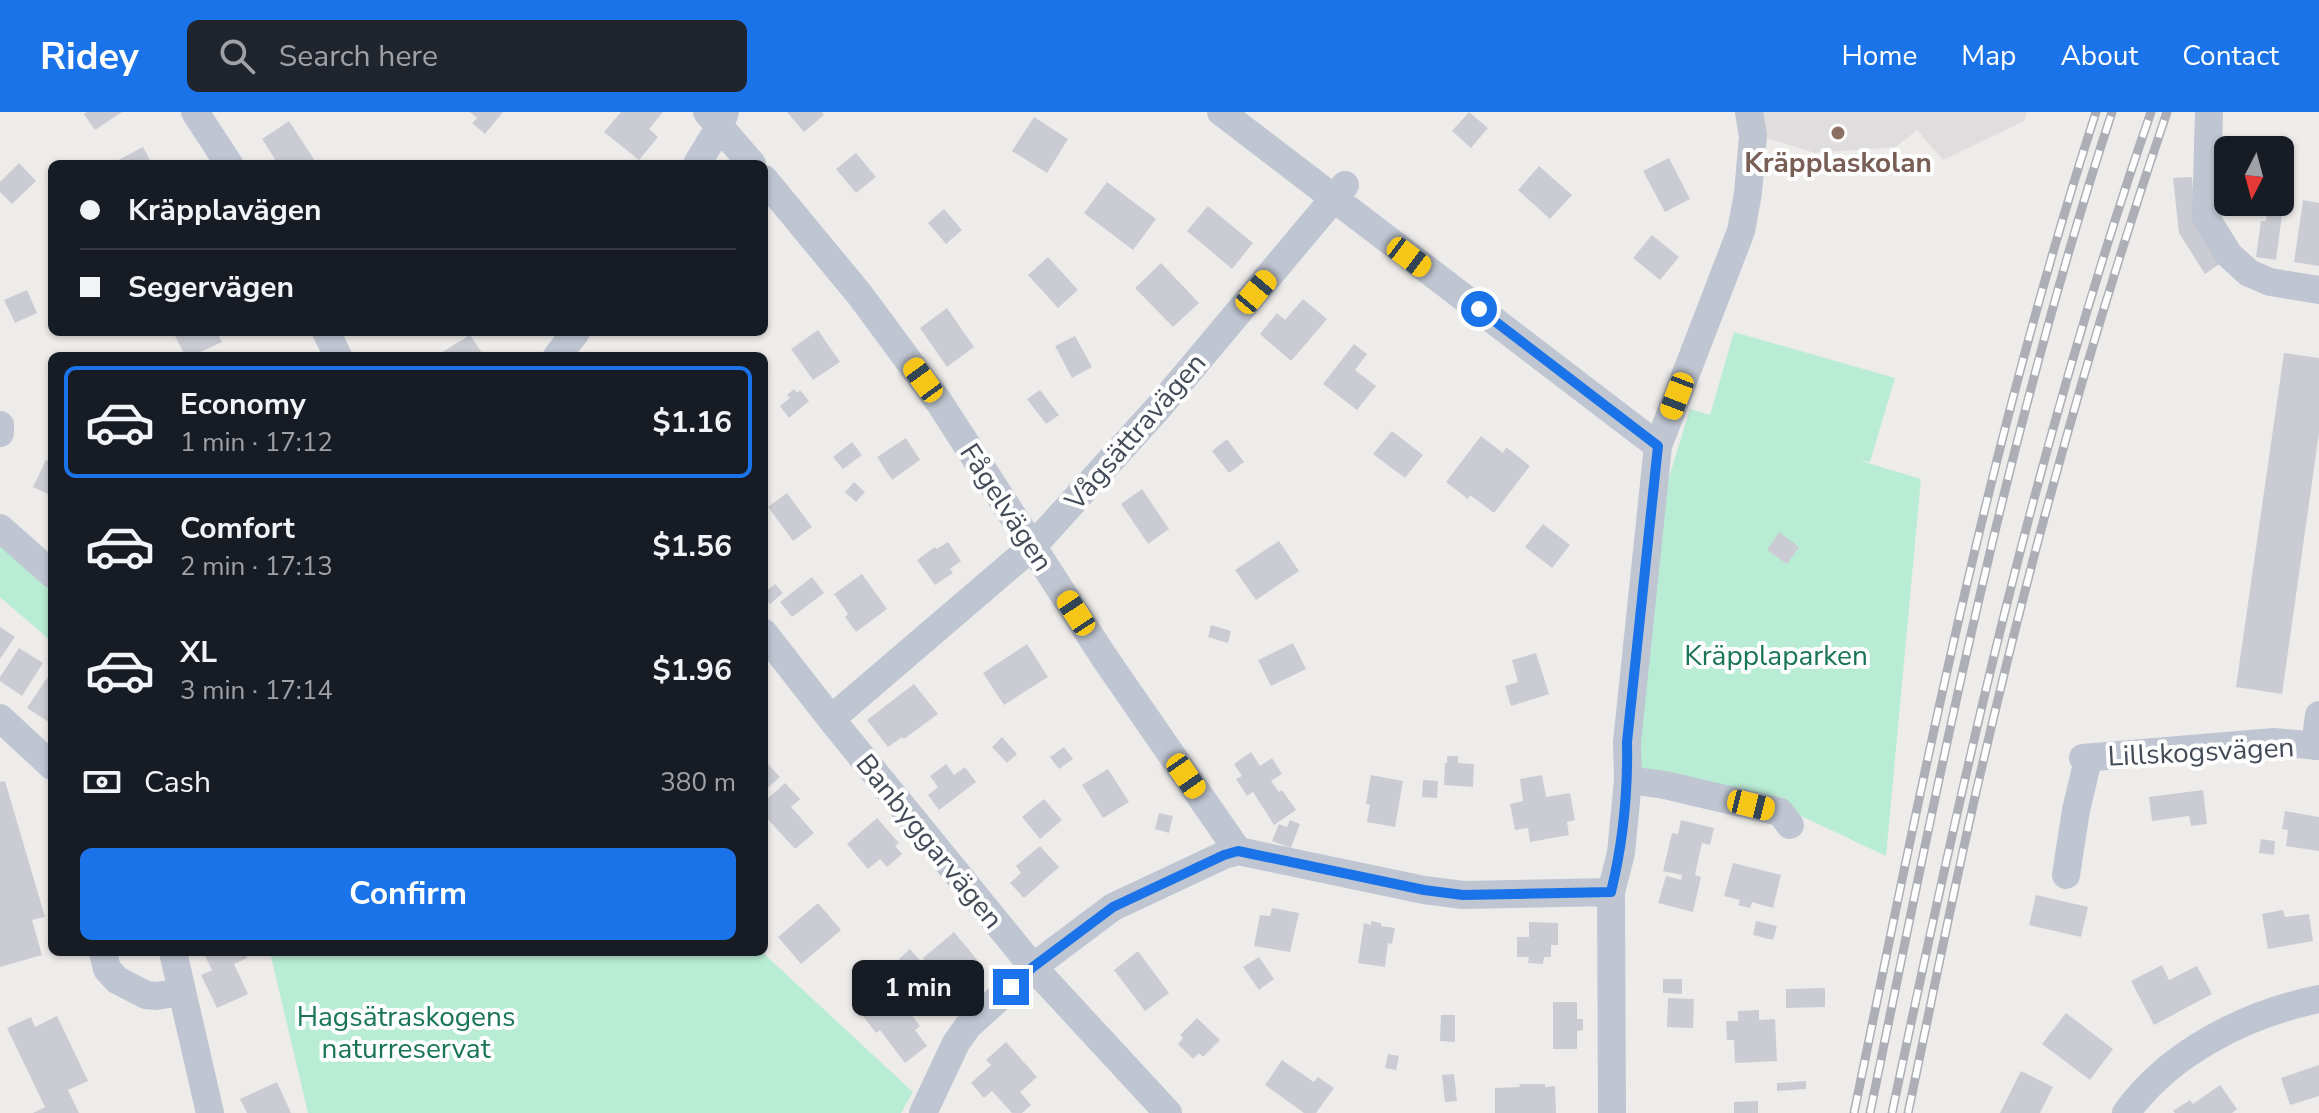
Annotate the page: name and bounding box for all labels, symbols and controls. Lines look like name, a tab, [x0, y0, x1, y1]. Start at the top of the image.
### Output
search box	[187, 20, 747, 92]
text: Ridey	[40, 31, 139, 82]
icon: search	[215, 34, 259, 78]
text: Search here	[279, 36, 438, 77]
text: Home	[1842, 37, 1917, 75]
text: Map	[1961, 37, 2016, 75]
text: About	[2060, 37, 2138, 75]
text: Contact	[2182, 37, 2279, 75]
marker: Kräpplaskolan	[1829, 124, 1847, 142]
north arrow	[2214, 136, 2294, 216]
map controls	[2214, 136, 2294, 216]
place label: Kräpplaskolan	[1744, 144, 1932, 182]
text: Kräpplavägen	[128, 190, 322, 231]
car	[1383, 233, 1435, 281]
car	[1231, 266, 1281, 318]
text: Segervägen	[128, 267, 294, 308]
route start	[1461, 291, 1497, 327]
street label: Vågsättravägen	[1056, 345, 1215, 519]
car	[899, 354, 947, 406]
car	[1657, 369, 1697, 423]
text: Economy	[180, 384, 306, 425]
icon: car	[84, 386, 156, 458]
text: $1.16	[653, 402, 732, 443]
text: 1 min · 17:12	[180, 425, 333, 460]
street label: Fågelvägen	[951, 436, 1062, 579]
text: Comfort	[180, 508, 295, 549]
icon: car	[84, 510, 156, 582]
text: $1.56	[653, 526, 732, 567]
text: 2 min · 17:13	[180, 549, 333, 584]
car	[1053, 586, 1099, 640]
text: XL	[180, 632, 217, 673]
icon: car	[84, 634, 156, 706]
park label: Kräpplaparken	[1684, 637, 1868, 675]
text: $1.96	[653, 650, 732, 691]
text: 3 min · 17:14	[180, 673, 333, 708]
street label: Lillskogsvägen	[2107, 728, 2295, 776]
street label: Banbyggarvägen	[847, 746, 1012, 937]
car	[1162, 749, 1210, 803]
icon: cash	[80, 760, 124, 804]
text: Cash	[144, 762, 211, 803]
text: 380 m	[660, 765, 736, 800]
car	[1725, 788, 1777, 822]
button: Confirm	[80, 848, 736, 940]
callout: 1 min	[851, 959, 983, 1015]
route end	[993, 969, 1029, 1005]
text: 1 min	[884, 970, 952, 1005]
park label: Hagsätraskogens naturreservat	[297, 998, 515, 1068]

